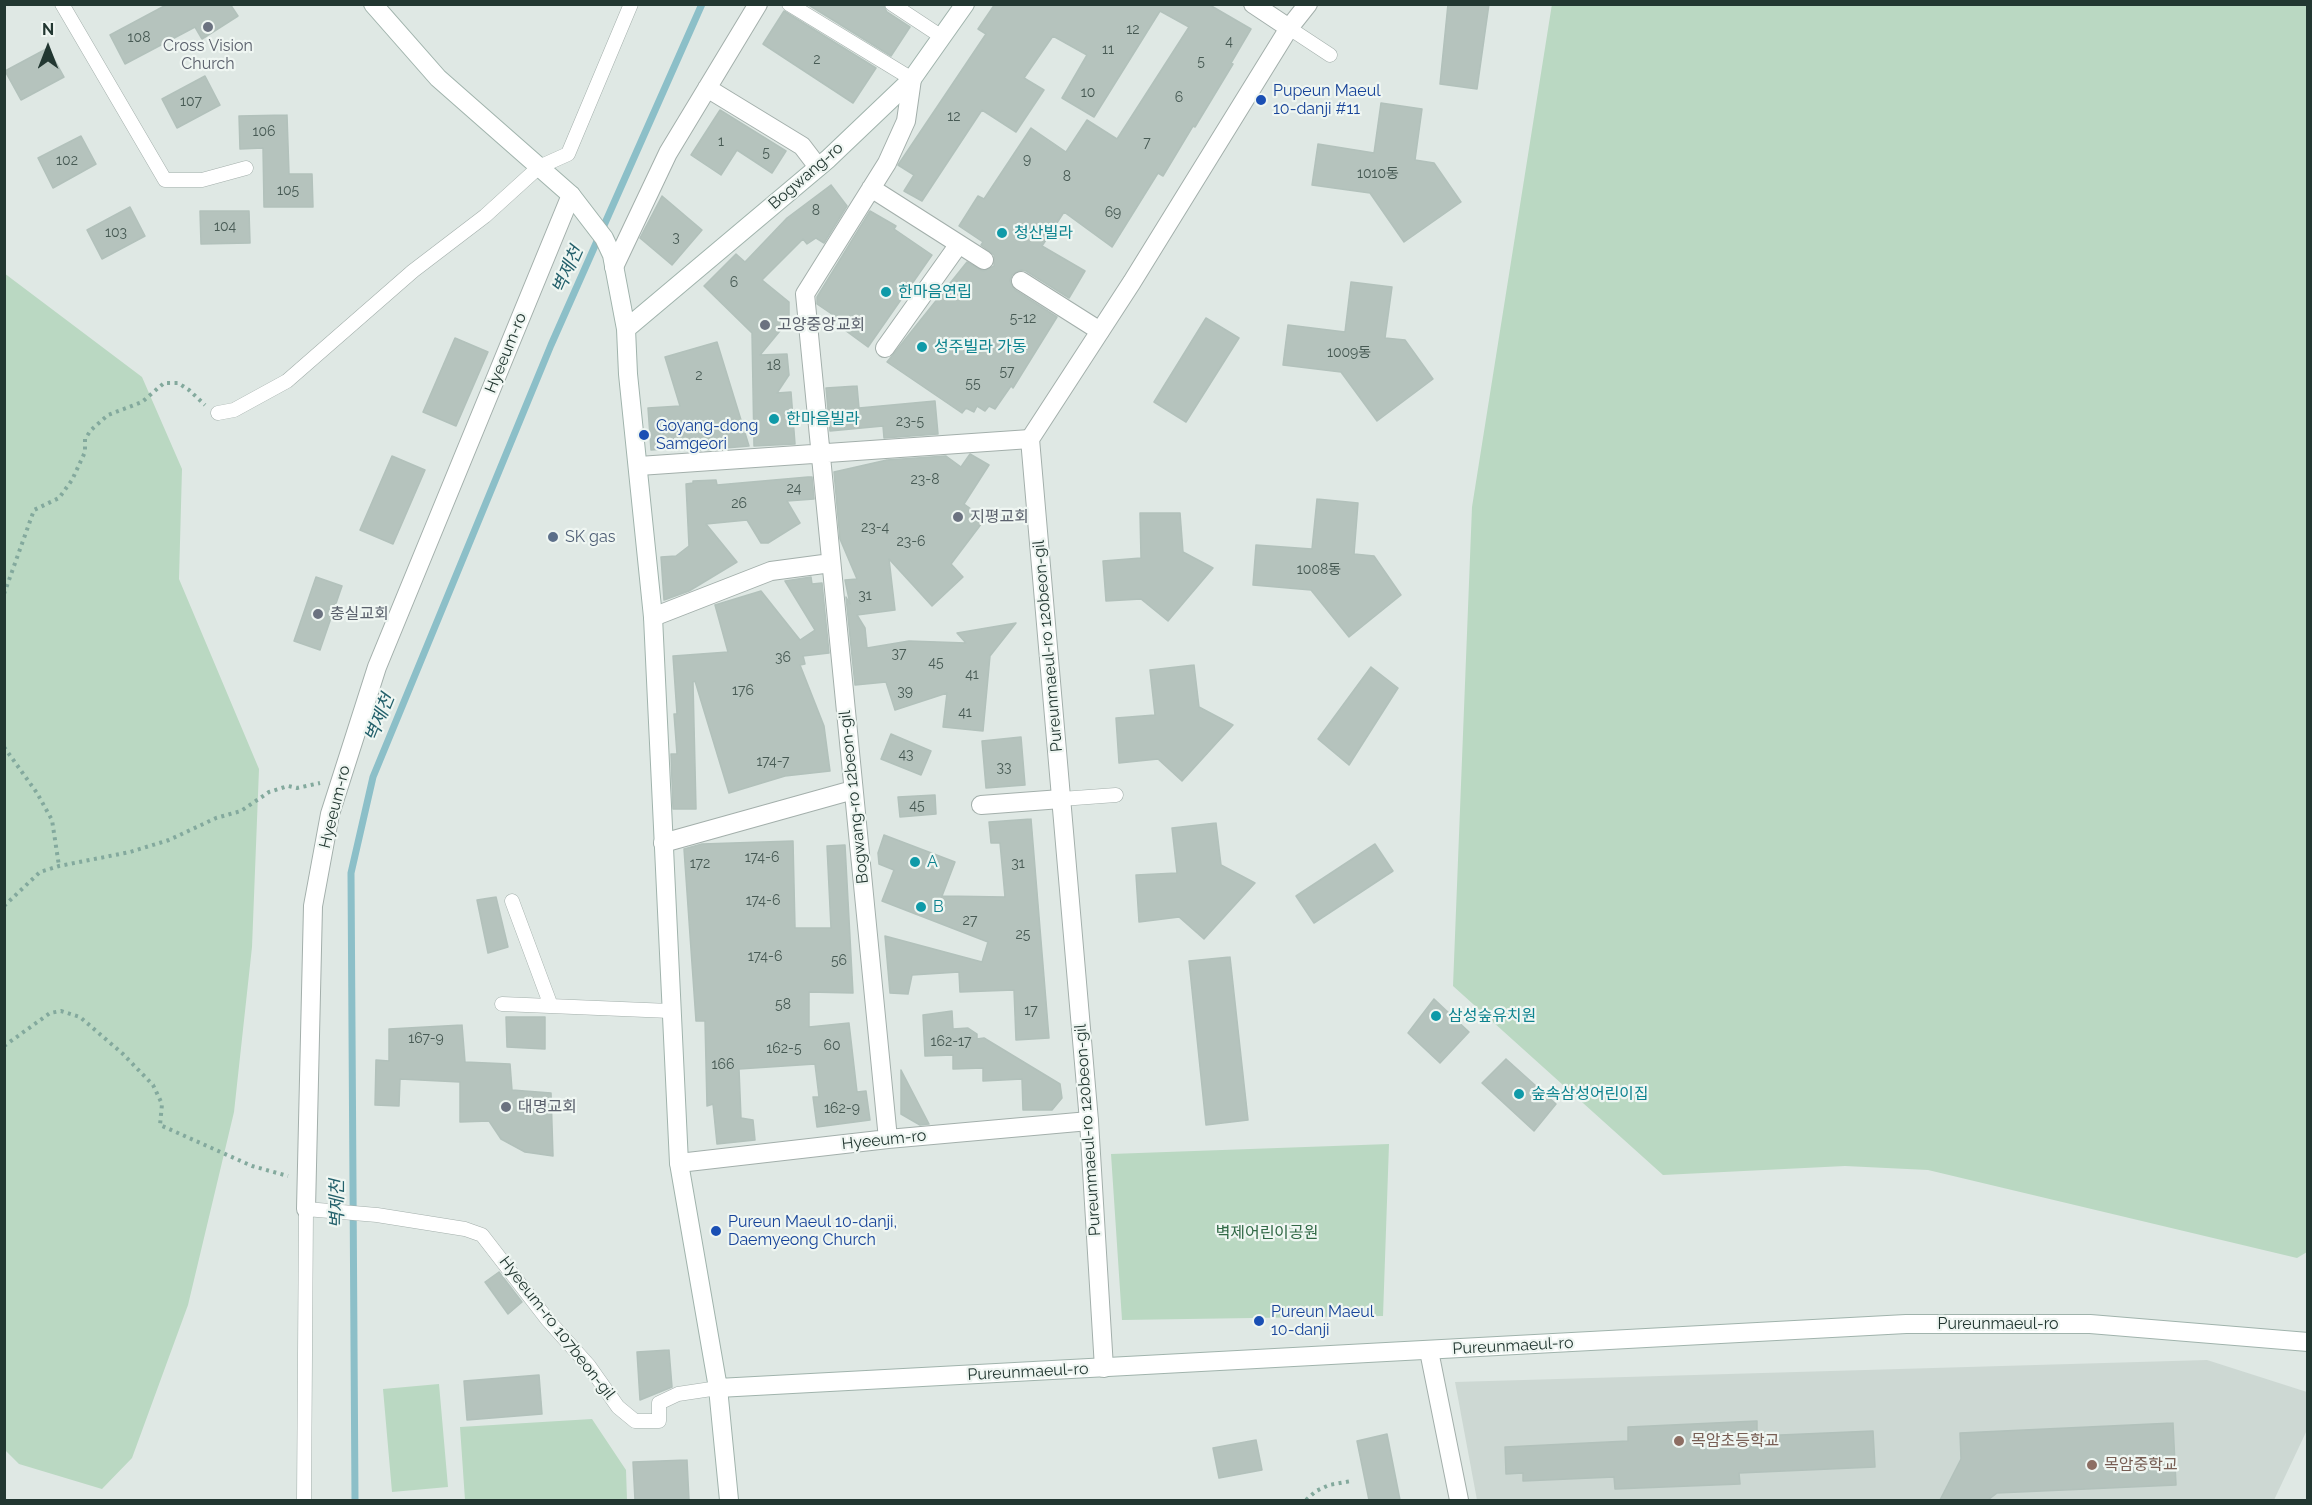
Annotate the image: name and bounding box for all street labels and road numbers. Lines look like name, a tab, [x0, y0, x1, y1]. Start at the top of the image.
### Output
street label: Bogwang-ro	[765, 138, 847, 214]
street label: Hyeeum-ro	[481, 310, 531, 396]
street label: Pureunmaeul-ro 120beon-gil	[1029, 539, 1067, 753]
street label: Bogwang-ro 12beon-gil	[835, 709, 873, 885]
street label: Hyeeum-ro	[315, 764, 355, 850]
street label: Pureunmaeul-ro 120beon-gil	[1071, 1023, 1105, 1237]
street label: Hyeeum-ro	[841, 1126, 927, 1154]
street label: Hyeeum-ro 107beon-gil	[495, 1253, 619, 1403]
street label: Pureunmaeul-ro	[1937, 1314, 2059, 1334]
street label: Pureunmaeul-ro	[1452, 1333, 1574, 1359]
street label: Pureunmaeul-ro	[967, 1359, 1089, 1385]

